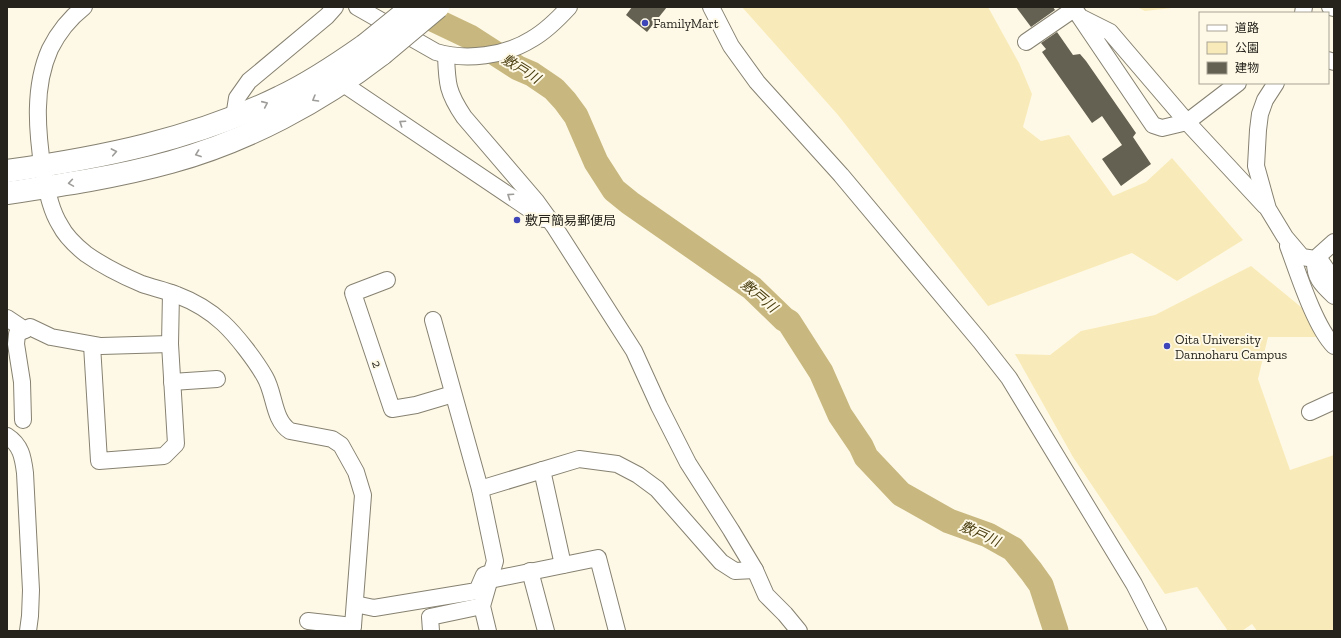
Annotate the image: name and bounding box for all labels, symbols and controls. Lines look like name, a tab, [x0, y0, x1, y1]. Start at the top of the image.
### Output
legend	[1199, 12, 1329, 84]
place label: FamilyMart	[653, 16, 719, 31]
marker: FamilyMart	[640, 18, 650, 28]
text: 道路	[1235, 21, 1259, 35]
text: 公園	[1235, 41, 1259, 55]
water label: 敷戸川	[499, 51, 545, 88]
text: 建物	[1235, 61, 1259, 75]
one-way arrow	[312, 94, 319, 101]
one-way arrow	[260, 101, 268, 109]
one-way arrow	[400, 121, 407, 128]
one-way arrow	[111, 149, 118, 157]
one-way arrow	[194, 149, 201, 157]
one-way arrow	[68, 178, 74, 187]
one-way arrow	[507, 193, 514, 201]
place label: 敷戸簡易郵便局	[525, 213, 616, 228]
marker: 敷戸簡易郵便局	[512, 215, 522, 225]
water label: 敷戸川	[737, 276, 782, 317]
place label: Oita University Dannoharu Campus	[1175, 332, 1288, 362]
marker: Oita University Dannoharu Campus	[1162, 341, 1172, 351]
street label: 2	[369, 358, 385, 370]
water label: 敷戸川	[957, 518, 1004, 551]

